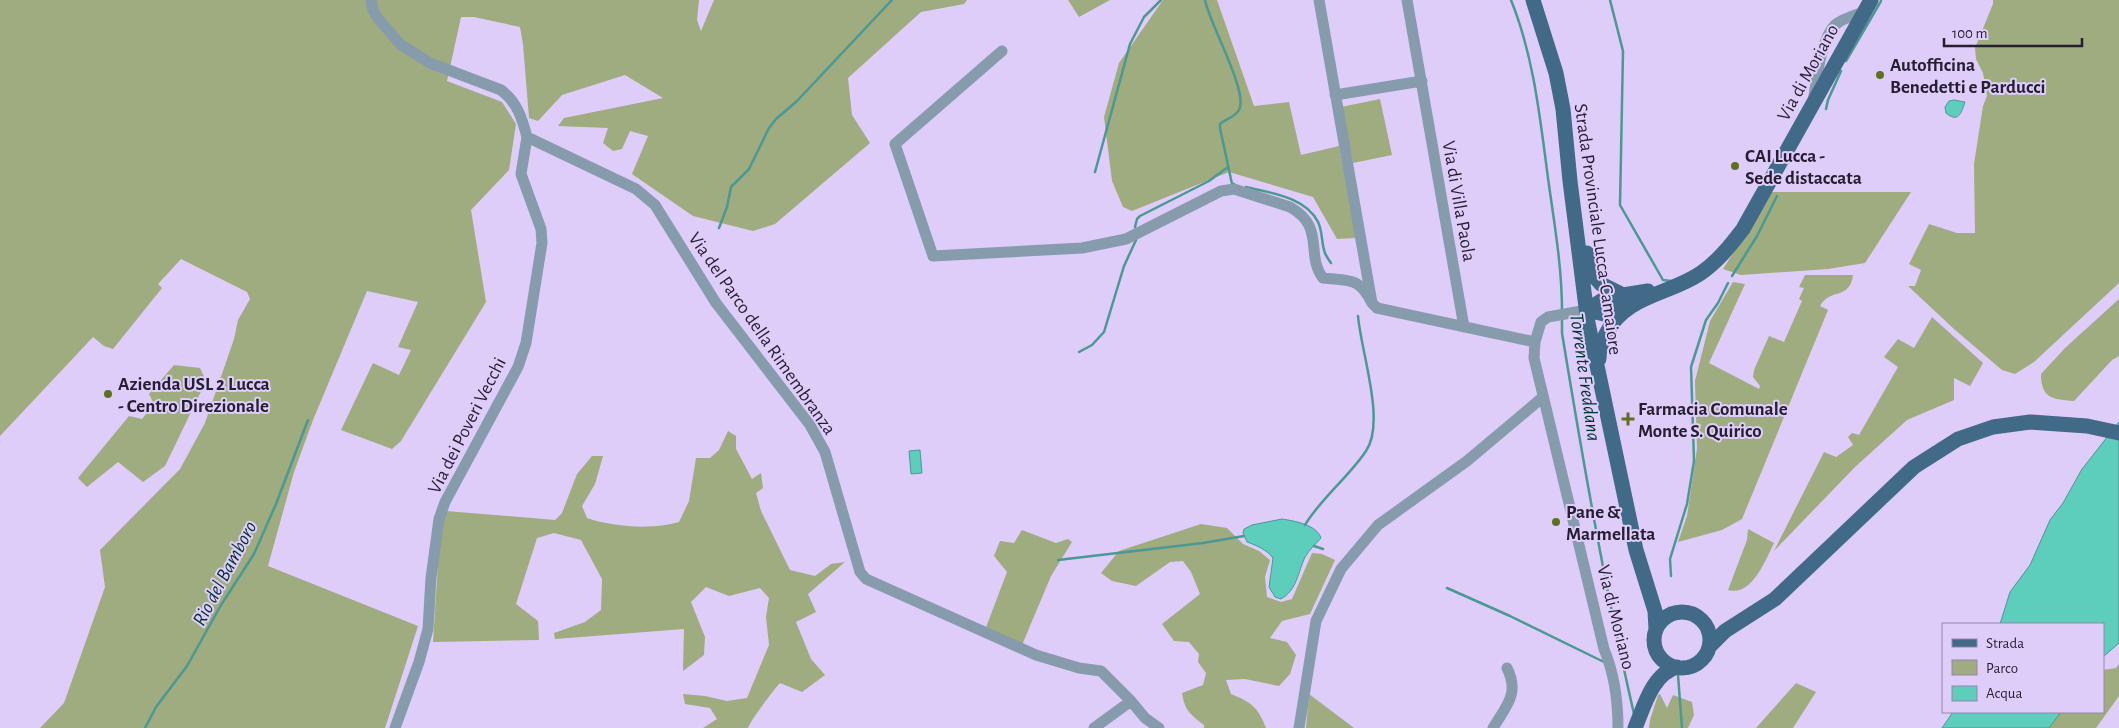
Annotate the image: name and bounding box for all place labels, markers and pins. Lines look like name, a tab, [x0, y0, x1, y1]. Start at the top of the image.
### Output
place label: Autofficina Benedetti e Parducci	[1890, 56, 2046, 97]
marker: Autofficina Benedetti e Parducci	[1874, 69, 1886, 81]
place label: CAI Lucca - Sede distaccata	[1745, 147, 1862, 188]
marker: CAI Lucca - Sede distaccata	[1729, 160, 1741, 172]
place label: Azienda USL 2 Lucca - Centro Direzionale	[118, 375, 270, 416]
marker: Azienda USL 2 Lucca - Centro Direzionale	[102, 388, 114, 400]
place label: Farmacia Comunale Monte S. Quirico	[1638, 400, 1788, 441]
marker: Farmacia Comunale Monte S. Quirico	[1622, 413, 1634, 425]
place label: Pane & Marmellata	[1566, 503, 1656, 544]
marker: Pane & Marmellata	[1550, 516, 1562, 528]

